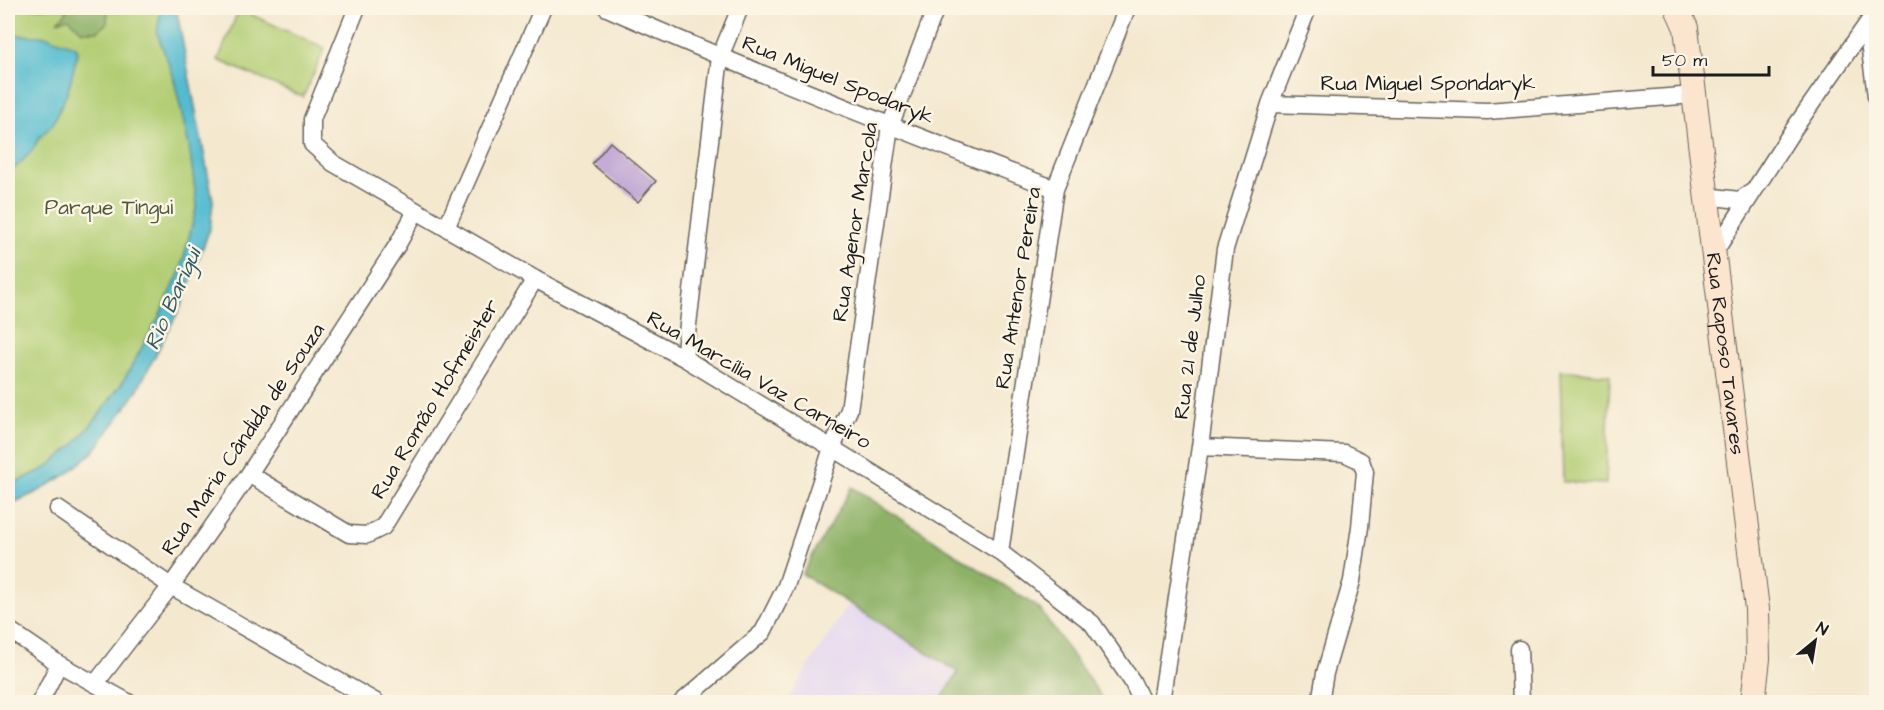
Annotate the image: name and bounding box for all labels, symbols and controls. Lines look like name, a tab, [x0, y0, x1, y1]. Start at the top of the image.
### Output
street label: Rua Miguel Spodaryk	[737, 28, 938, 134]
scale bar	[1653, 39, 1768, 77]
text: 50 m	[1662, 48, 1707, 73]
street label: Rua Miguel Spondaryk	[1321, 69, 1535, 100]
street label: Rua Agenor Marcola	[825, 120, 887, 324]
street label: Rua Antenor Pereira	[988, 185, 1048, 391]
park label: Parque Tingui	[45, 193, 173, 224]
water label: Rio Barigui	[137, 241, 211, 355]
street label: Rua Raposo Tavares	[1699, 251, 1753, 456]
street label: Rua 21 de Julho	[1167, 273, 1213, 421]
street label: Rua Romão Hofmeister	[364, 293, 507, 504]
street label: Rua Marcília Vaz Carneiro	[641, 304, 877, 456]
street label: Rua Maria Cândida de Souza	[154, 317, 332, 561]
north arrow	[1785, 611, 1845, 671]
text: N	[1812, 617, 1832, 641]

